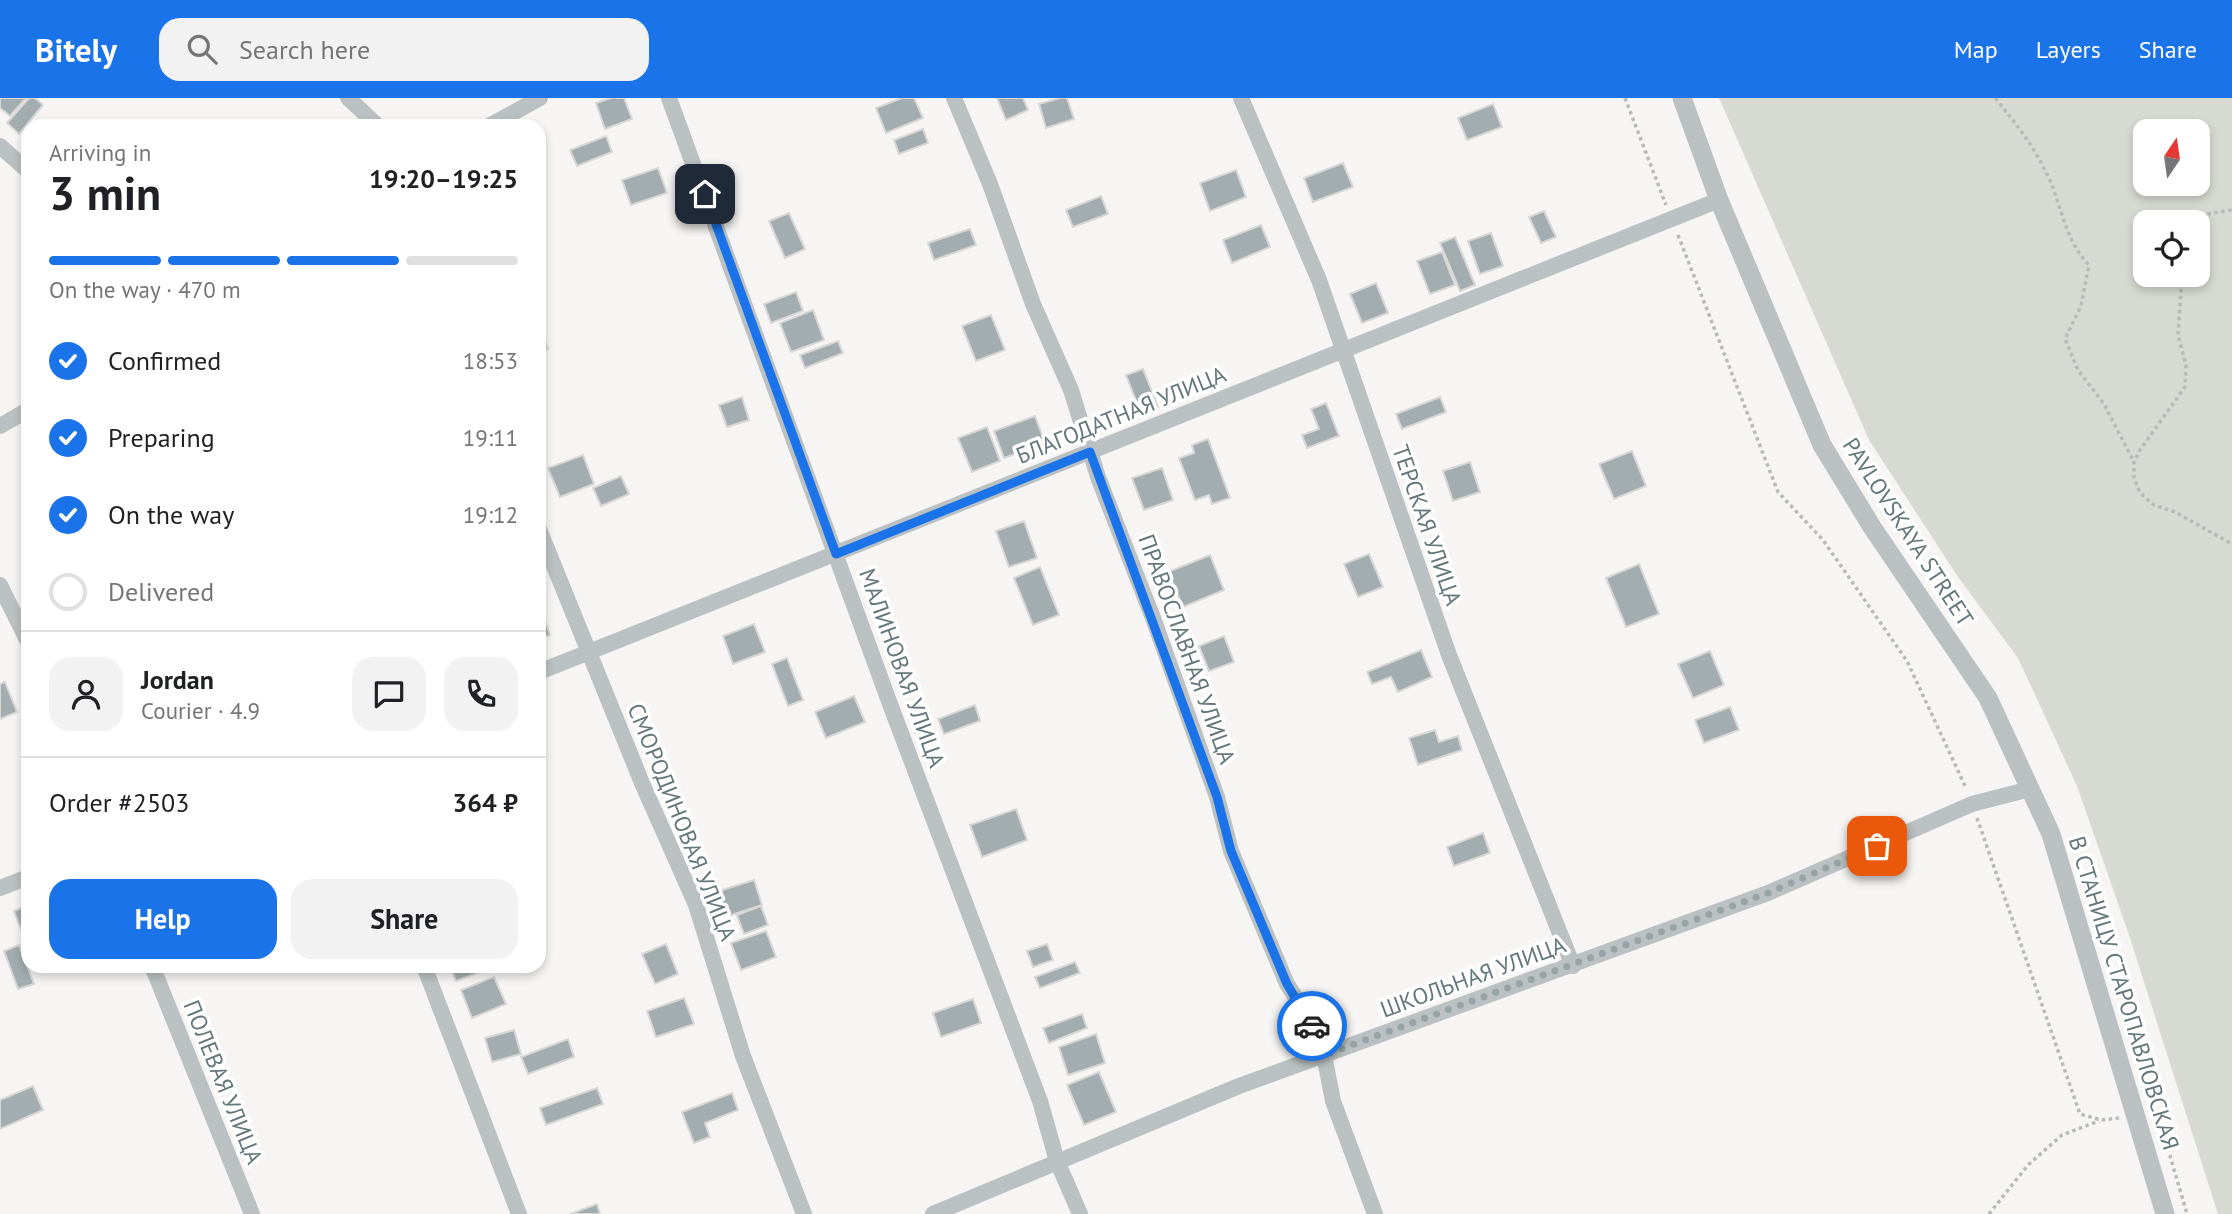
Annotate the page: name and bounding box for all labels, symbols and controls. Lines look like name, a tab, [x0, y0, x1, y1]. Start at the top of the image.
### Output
search box	[159, 18, 649, 81]
text: Bitely	[35, 28, 117, 71]
icon: search	[183, 30, 221, 68]
text: Search here	[239, 33, 370, 66]
text: Map	[1954, 34, 1998, 65]
text: Layers	[2036, 34, 2101, 65]
text: Share	[2139, 34, 2197, 65]
north arrow	[2133, 119, 2210, 196]
map controls	[2133, 119, 2210, 287]
text: Arriving in	[49, 138, 151, 167]
text: 19:20–19:25	[369, 162, 518, 195]
text: 3 min	[49, 163, 161, 223]
pin	[675, 164, 735, 224]
icon: home	[686, 175, 724, 213]
button: locate	[2133, 210, 2210, 287]
text: On the way · 470 m	[49, 275, 241, 304]
icon: check	[49, 342, 87, 380]
text: Confirmed	[108, 344, 221, 377]
text: 18:53	[463, 346, 518, 375]
street label: БЛАГОДАТНАЯ УЛИЦА	[1012, 359, 1231, 470]
icon: check	[49, 419, 87, 457]
text: Preparing	[108, 421, 215, 454]
text: 19:11	[463, 423, 518, 452]
street label: PAVLOVSKAYA STREET	[1837, 432, 1980, 632]
street label: ТЕРСКАЯ УЛИЦА	[1386, 441, 1469, 610]
icon: check	[49, 496, 87, 534]
text: On the way	[108, 498, 234, 531]
text: 19:12	[463, 500, 518, 529]
street label: ПРАВОСЛАВНАЯ УЛИЦА	[1132, 530, 1243, 768]
street label: МАЛИНОВАЯ УЛИЦА	[853, 564, 952, 772]
text: Delivered	[108, 575, 214, 608]
button: person	[49, 657, 123, 731]
button: chat	[352, 657, 426, 731]
button: phone	[444, 657, 518, 731]
text: Jordan	[141, 663, 214, 696]
text: Courier · 4.9	[141, 696, 260, 725]
street label: СМОРОДИНОВАЯ УЛИЦА	[622, 699, 744, 945]
text: Order #2503	[49, 786, 189, 819]
text: 364 ₽	[452, 786, 518, 819]
pin	[1847, 816, 1907, 876]
icon: bag	[1858, 827, 1896, 865]
street label: В СТАНИЦУ СТАРОПАВЛОВСКАЯ	[2063, 832, 2186, 1153]
button: Help	[49, 879, 277, 959]
button: Share	[291, 879, 518, 959]
street label: ШКОЛЬНАЯ УЛИЦА	[1376, 929, 1570, 1024]
courier	[1277, 991, 1347, 1061]
street label: ПОЛЕВАЯ УЛИЦА	[177, 996, 270, 1168]
icon: car	[1293, 1007, 1331, 1045]

